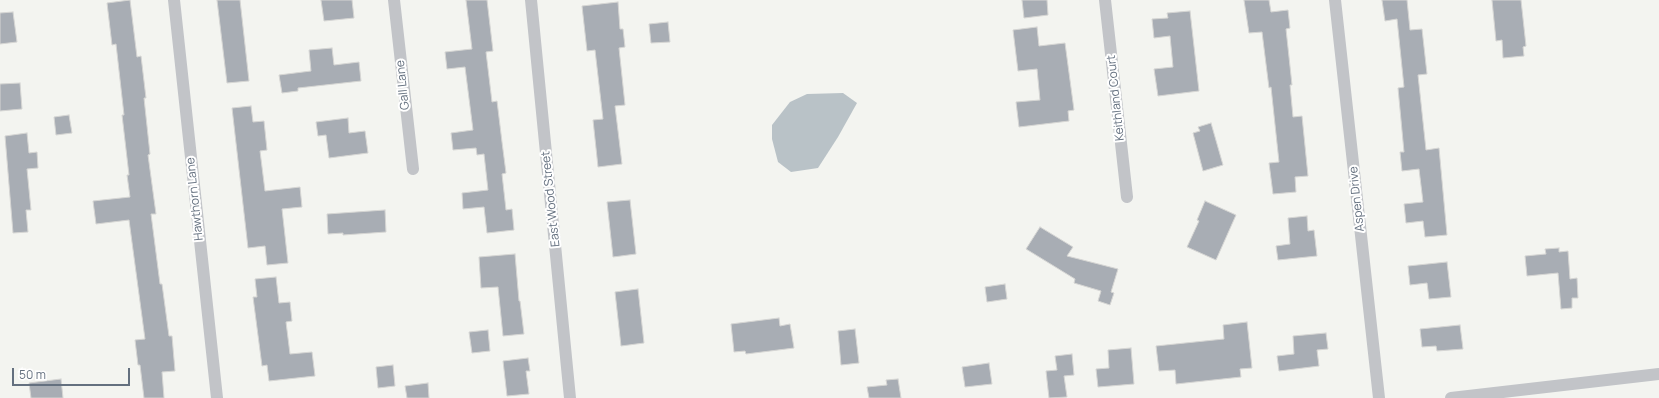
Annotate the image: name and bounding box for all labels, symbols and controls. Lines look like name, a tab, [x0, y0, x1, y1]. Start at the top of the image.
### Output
street label: Keithland Court	[1104, 54, 1128, 142]
street label: Gall Lane	[393, 59, 413, 111]
street label: East Wood Street	[539, 150, 563, 248]
street label: Hawthorn Lane	[183, 157, 207, 241]
street label: Aspen Drive	[1346, 166, 1368, 232]
scale bar	[14, 360, 132, 386]
text: 50 m	[19, 366, 46, 383]

